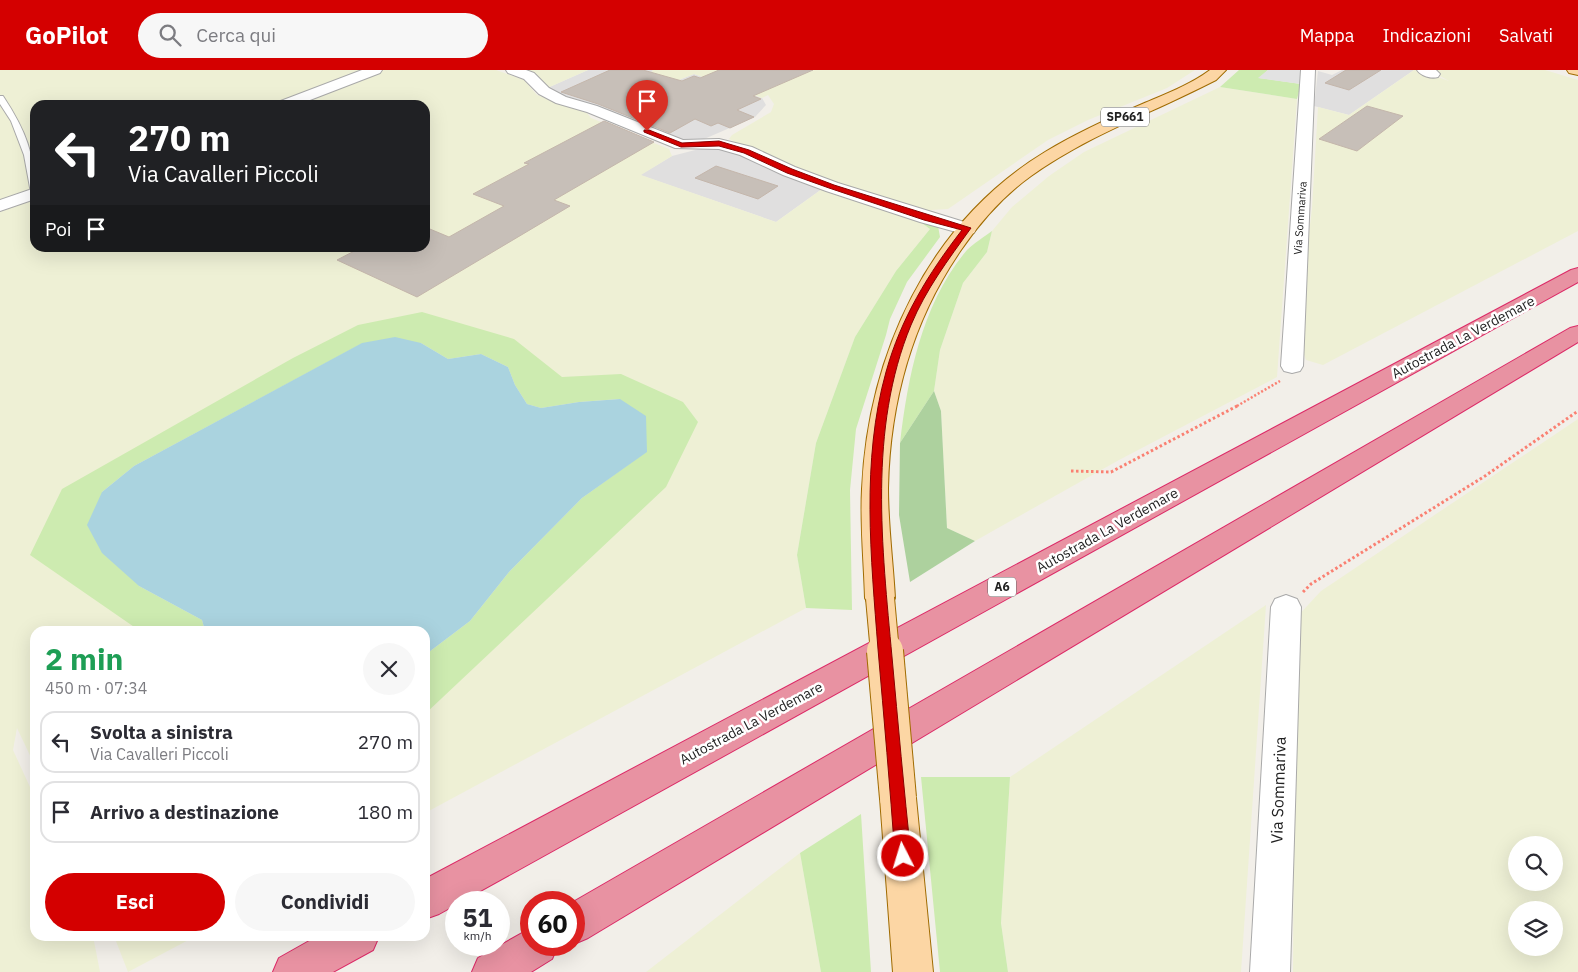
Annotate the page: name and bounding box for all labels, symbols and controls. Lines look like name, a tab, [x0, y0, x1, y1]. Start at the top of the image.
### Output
search box	[138, 13, 488, 58]
text: GoPilot	[25, 19, 108, 51]
icon: search	[156, 21, 184, 49]
text: Cerca qui	[196, 23, 276, 47]
text: Mappa	[1300, 24, 1354, 47]
text: Indicazioni	[1382, 24, 1471, 47]
text: Salvati	[1499, 24, 1553, 47]
pin	[626, 80, 668, 131]
icon: arrive	[633, 87, 661, 115]
road number: SP661	[1101, 108, 1149, 126]
text: 270 m	[128, 115, 231, 161]
icon: left	[45, 120, 110, 185]
text: Via Cavalleri Piccoli	[128, 159, 319, 188]
street label: Via Sommariva	[1290, 181, 1310, 255]
icon: arrive	[82, 215, 110, 243]
text: Poi	[45, 217, 72, 241]
street label: Autostrada La Verdemare	[1388, 291, 1538, 382]
street label: Autostrada La Verdemare	[1033, 483, 1181, 577]
road number: A6	[988, 578, 1016, 596]
text: 2 min	[45, 639, 123, 678]
button: close	[363, 643, 415, 695]
street label: Autostrada La Verdemare	[676, 677, 826, 768]
text: 450 m · 07:34	[45, 678, 147, 698]
text: Svolta a sinistra	[90, 720, 233, 744]
icon: left	[47, 728, 75, 756]
text: 270 m	[358, 730, 413, 754]
street label: Via Sommariva	[1266, 736, 1290, 844]
text: Via Cavalleri Piccoli	[90, 744, 229, 764]
icon: arrive	[47, 798, 75, 826]
text: Arrivo a destinazione	[90, 800, 279, 824]
text: 180 m	[358, 800, 413, 824]
position arrow	[876, 829, 928, 881]
map controls	[1508, 836, 1563, 956]
button: search	[1508, 836, 1563, 891]
button: Esci	[45, 873, 225, 931]
button: Condividi	[235, 873, 415, 931]
speed limit sign: 60	[520, 891, 585, 956]
text: 51	[462, 901, 493, 934]
button: layers	[1508, 901, 1563, 956]
text: km/h	[463, 928, 492, 943]

